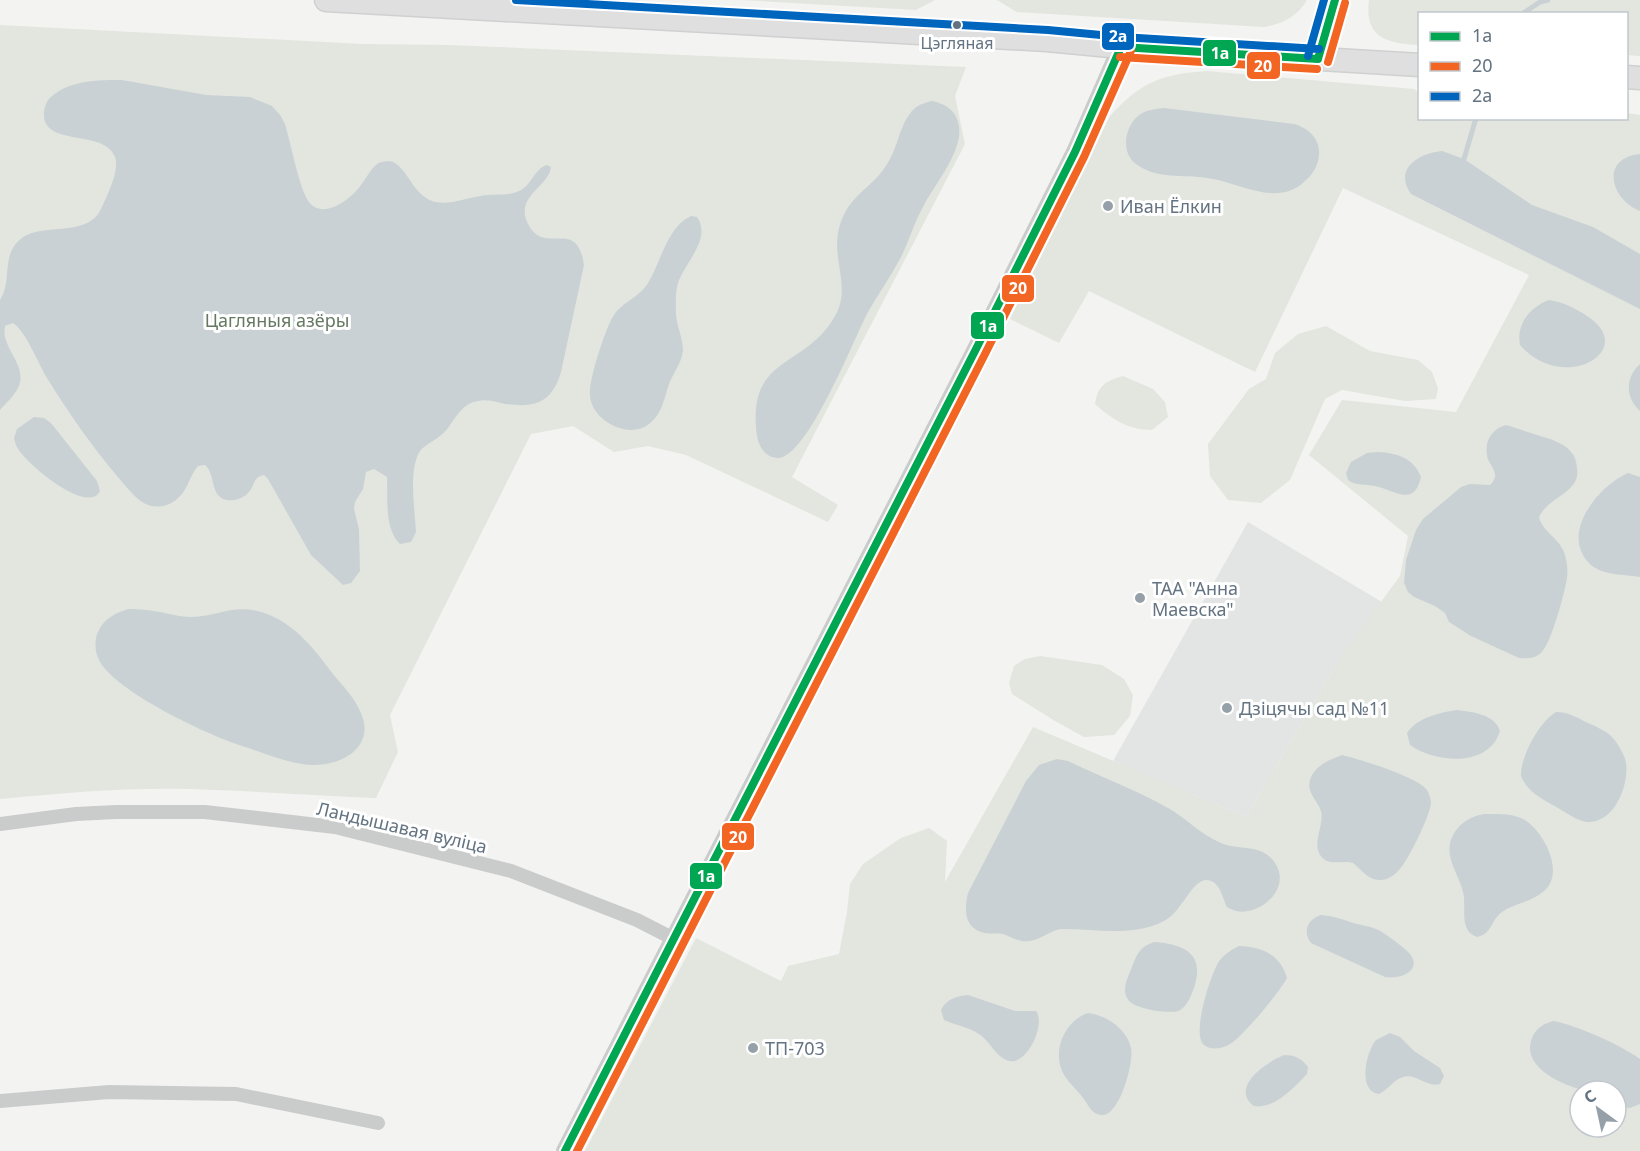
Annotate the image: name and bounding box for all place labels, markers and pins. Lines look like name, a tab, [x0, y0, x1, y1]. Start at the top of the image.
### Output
marker: Цэгляная	[951, 19, 963, 31]
place label: Цэгляная	[921, 32, 993, 54]
place label: Иван Ёлкин	[1120, 194, 1222, 218]
marker: Иван Ёлкин	[1101, 199, 1115, 213]
place label: ТАА "Анна Маевска"	[1152, 576, 1238, 621]
marker: ТАА "Анна Маевска"	[1133, 591, 1147, 605]
place label: Дзіцячы сад №11	[1239, 696, 1389, 720]
marker: Дзіцячы сад №11	[1220, 701, 1234, 715]
place label: ТП-703	[765, 1036, 825, 1060]
marker: ТП-703	[746, 1041, 760, 1055]

